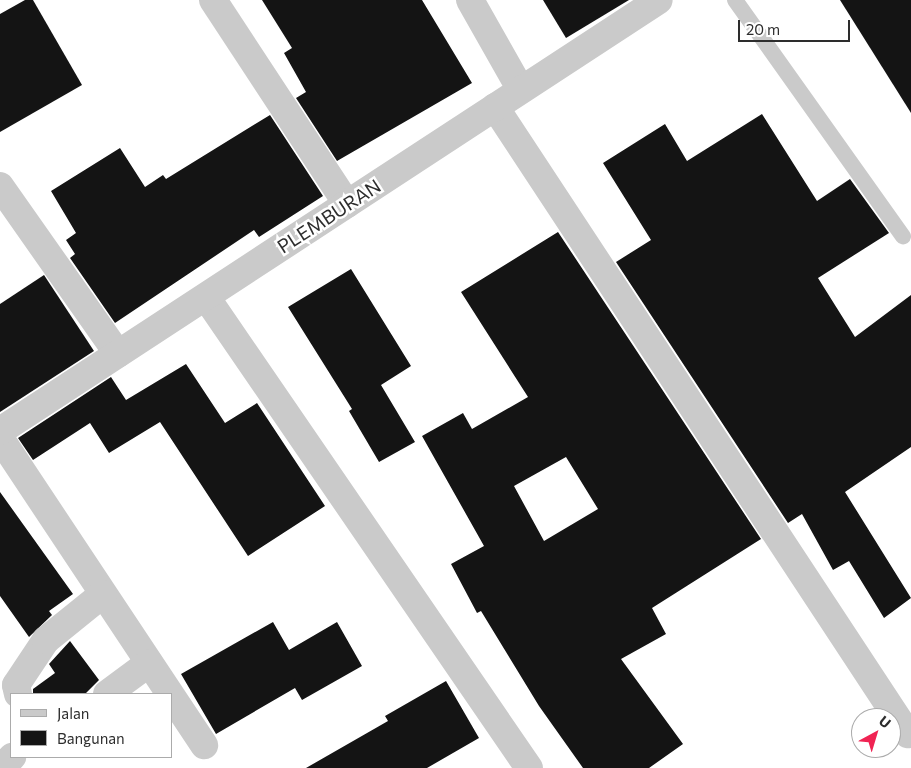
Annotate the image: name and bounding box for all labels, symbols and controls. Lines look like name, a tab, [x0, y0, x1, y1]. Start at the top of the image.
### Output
scale bar	[741, 10, 854, 42]
text: 20 m	[746, 20, 780, 38]
street label: PLEMBURAN	[273, 174, 385, 258]
legend	[10, 693, 172, 758]
text: Jalan	[57, 704, 89, 722]
north arrow	[851, 708, 901, 758]
text: U	[876, 712, 894, 732]
text: Bangunan	[57, 729, 125, 747]

